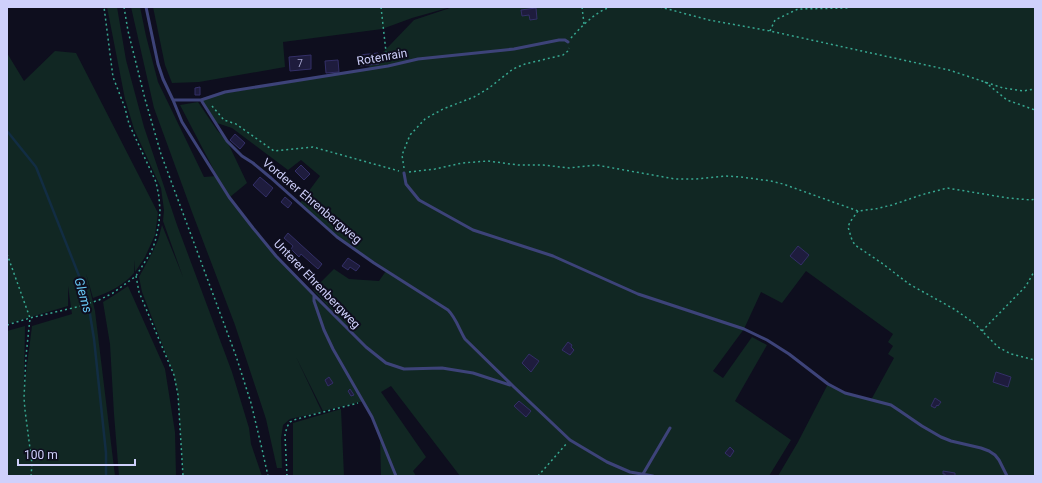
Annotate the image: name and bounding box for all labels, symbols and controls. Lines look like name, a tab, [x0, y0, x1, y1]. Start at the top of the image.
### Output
street label: Rotenrain	[356, 46, 408, 68]
house number: 7	[297, 58, 303, 69]
street label: Vorderer Ehrenbergweg	[260, 155, 364, 247]
street label: Unterer Ehrenbergweg	[271, 237, 363, 331]
water label: Glems	[71, 276, 96, 315]
scale bar	[18, 441, 135, 467]
text: 100 m	[24, 448, 58, 462]

